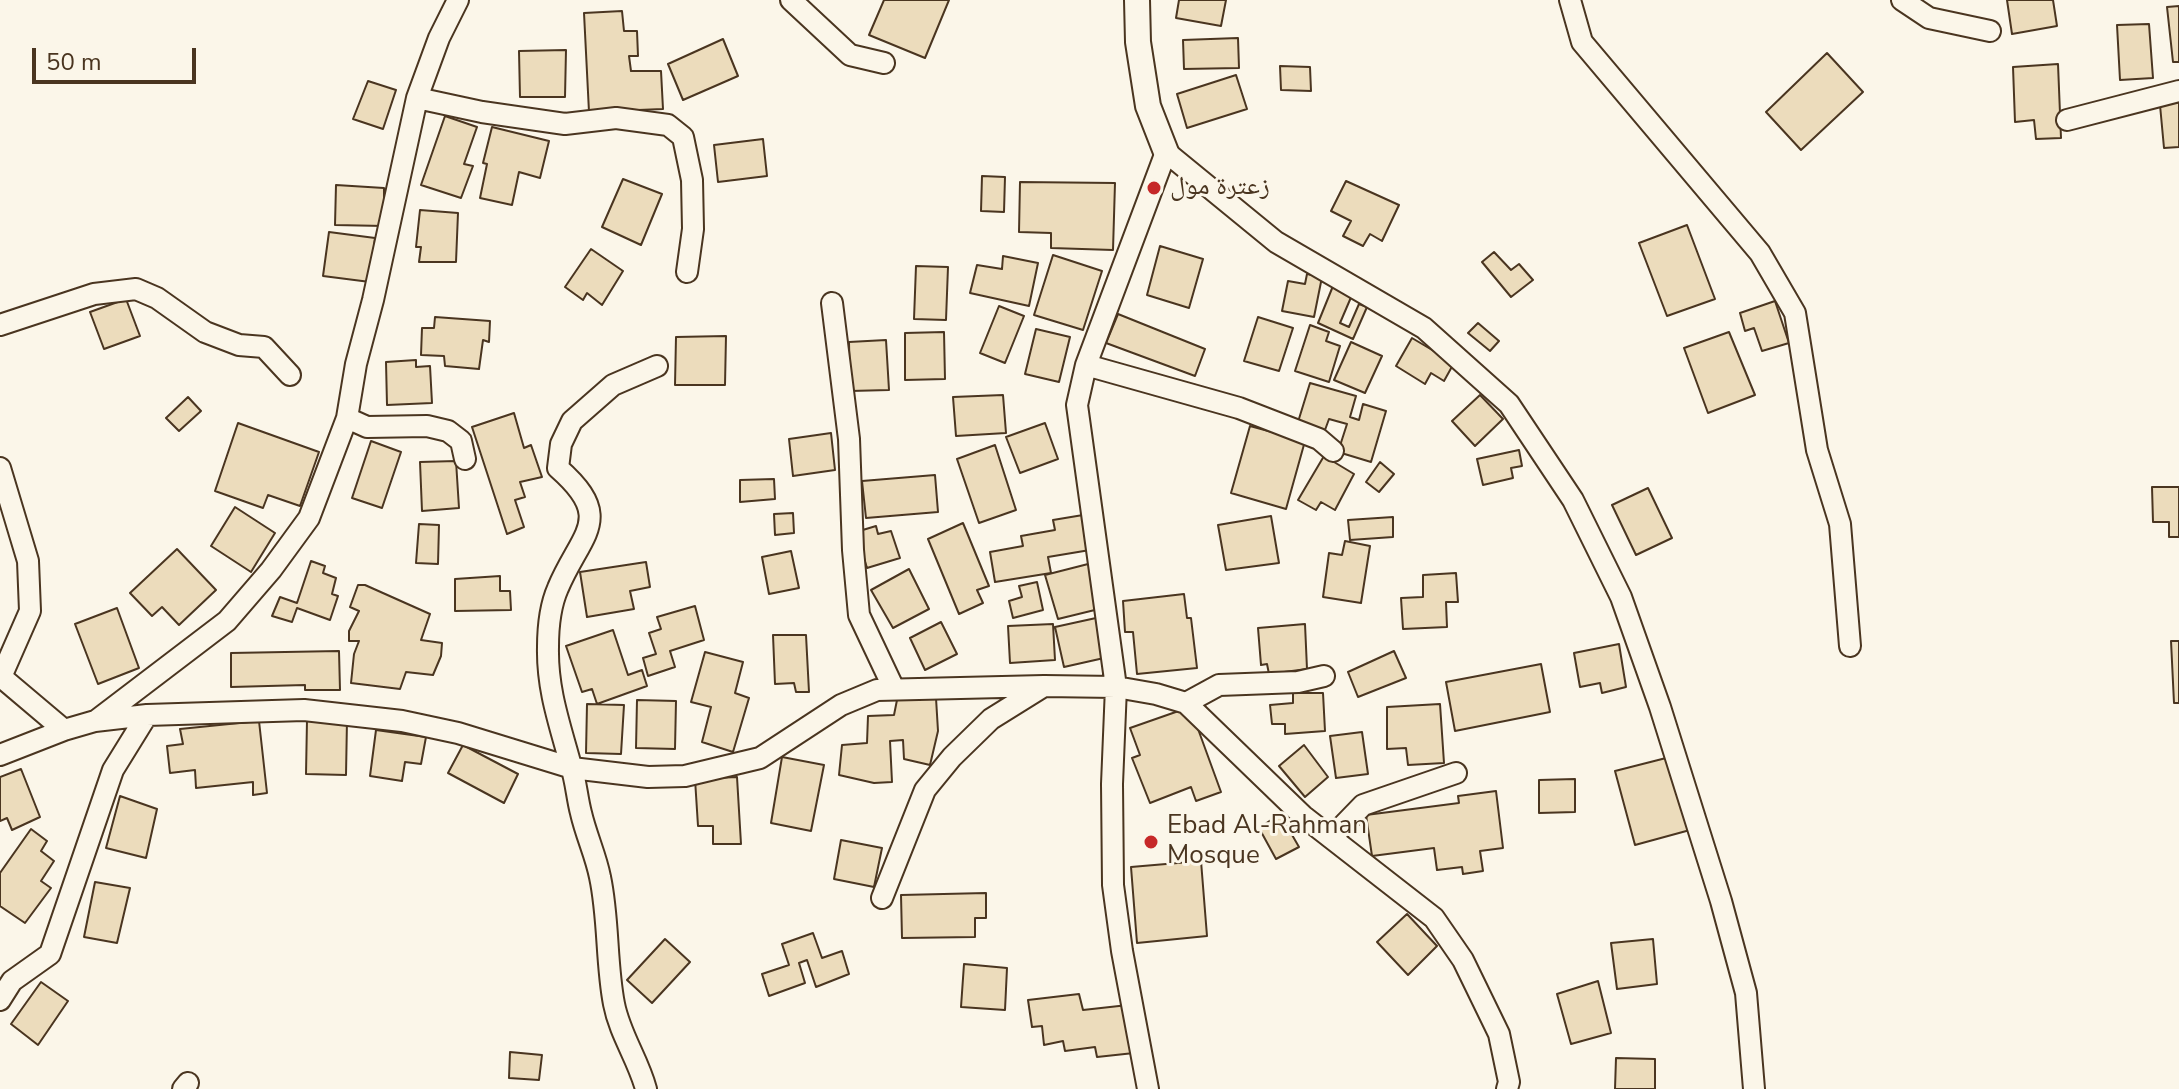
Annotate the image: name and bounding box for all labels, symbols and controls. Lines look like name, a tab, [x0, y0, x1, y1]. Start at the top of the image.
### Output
scale bar	[36, 32, 200, 82]
text: 50 m	[46, 46, 102, 78]
place label: زعترة مول	[1170, 172, 1270, 204]
marker: زعترة مول	[1145, 179, 1163, 197]
place label: Ebad Al-Rahman Mosque	[1167, 811, 1367, 872]
marker: Ebad Al-Rahman Mosque	[1142, 833, 1160, 851]

